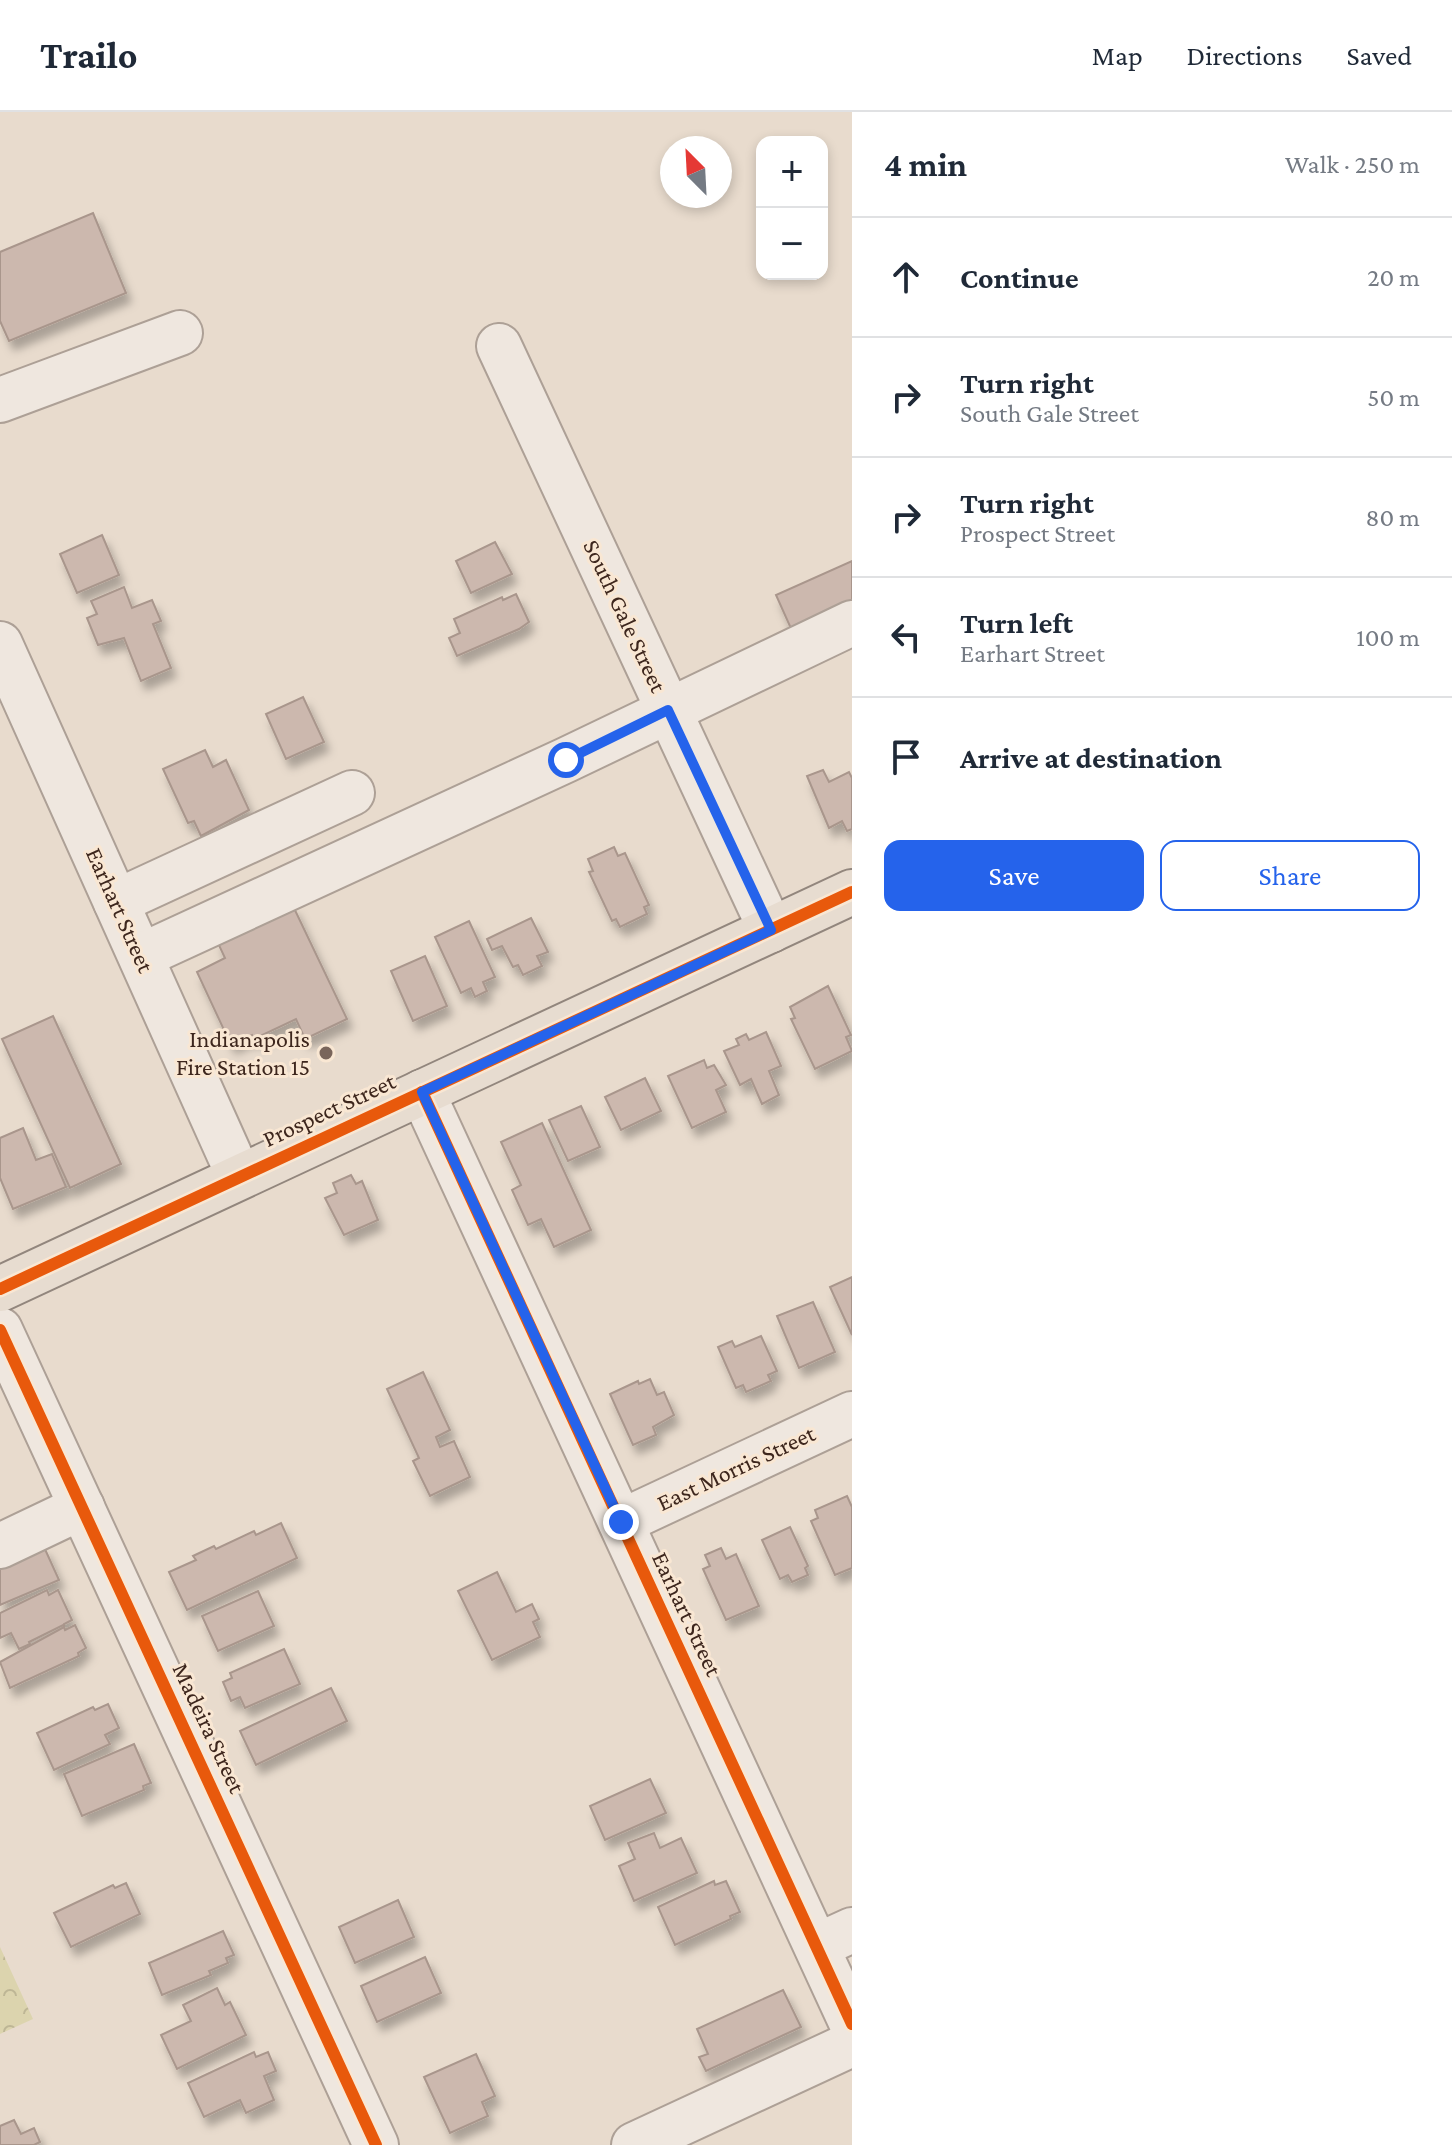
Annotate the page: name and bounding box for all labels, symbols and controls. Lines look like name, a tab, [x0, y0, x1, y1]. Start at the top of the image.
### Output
text: Trailo	[40, 34, 138, 76]
text: Map	[1092, 40, 1143, 71]
text: Directions	[1187, 40, 1302, 71]
text: Saved	[1346, 40, 1412, 71]
north arrow	[660, 136, 732, 208]
map controls	[756, 136, 828, 280]
button: +	[756, 136, 828, 208]
text: 4 min	[884, 146, 967, 183]
text: Walk · 250 m	[1285, 150, 1420, 179]
button: −	[756, 208, 828, 280]
icon: ahead	[884, 255, 928, 299]
text: Continue	[960, 261, 1079, 294]
text: 20 m	[1367, 263, 1420, 292]
text: Turn right	[960, 366, 1094, 399]
icon: right	[884, 375, 928, 419]
text: 50 m	[1367, 383, 1420, 412]
text: South Gale Street	[960, 399, 1139, 428]
text: Turn right	[960, 486, 1094, 519]
icon: right	[884, 495, 928, 539]
text: 80 m	[1366, 503, 1420, 532]
text: Prospect Street	[960, 519, 1115, 548]
street label: South Gale Street	[578, 535, 673, 697]
text: Turn left	[960, 606, 1073, 639]
icon: left	[884, 615, 928, 659]
text: 100 m	[1356, 623, 1420, 652]
text: Earhart Street	[960, 639, 1105, 668]
icon: arrive	[884, 735, 928, 779]
text: Arrive at destination	[960, 741, 1222, 774]
route start	[548, 742, 584, 778]
button: Save	[884, 840, 1144, 911]
button: Share	[1160, 840, 1420, 911]
street label: Earhart Street	[81, 843, 160, 977]
place label: Indianapolis Fire Station 15	[176, 1025, 310, 1080]
marker: Indianapolis Fire Station 15	[317, 1044, 335, 1062]
street label: Prospect Street	[258, 1067, 400, 1152]
street label: East Morris Street	[652, 1419, 820, 1516]
route end	[603, 1504, 639, 1540]
street label: Earhart Street	[647, 1547, 728, 1681]
street label: Madeira Street	[168, 1658, 252, 1798]

